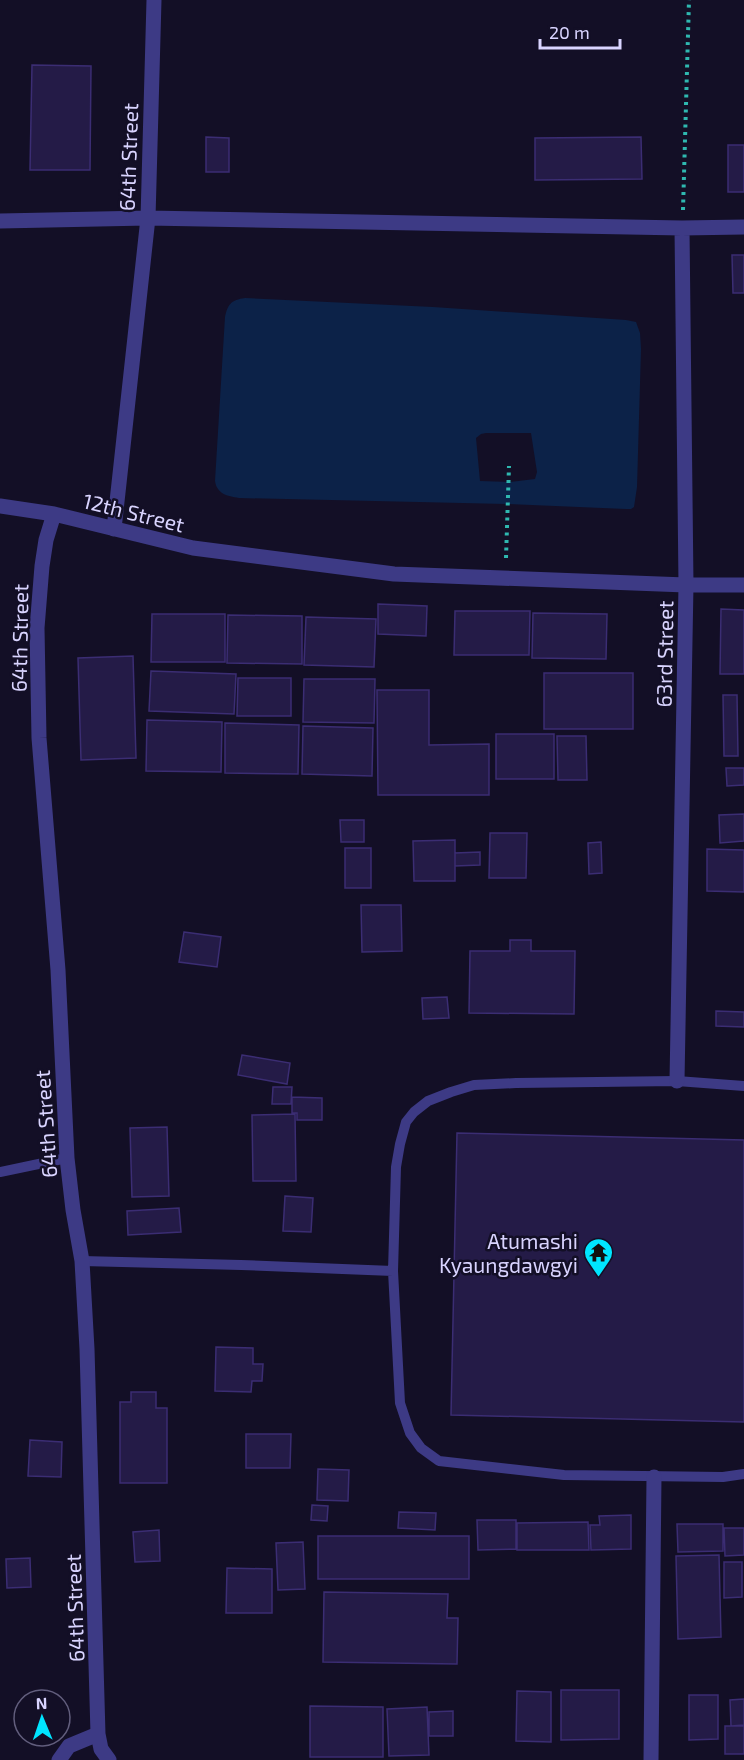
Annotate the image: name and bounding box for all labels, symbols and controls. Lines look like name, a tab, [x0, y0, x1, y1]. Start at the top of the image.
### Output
scale bar	[540, 12, 620, 50]
text: 20 m	[549, 21, 590, 43]
street label: 64th Street	[114, 103, 142, 211]
street label: 12th Street	[81, 487, 187, 537]
street label: 64th Street	[6, 584, 32, 692]
street label: 63rd Street	[651, 600, 677, 708]
street label: 64th Street	[29, 1069, 61, 1179]
place label: Atumashi Kyaungdawgyi	[439, 1228, 578, 1277]
temple icon: Atumashi Kyaungdawgyi	[583, 1236, 615, 1278]
street label: 64th Street	[60, 1554, 88, 1662]
north arrow	[12, 1688, 72, 1748]
text: N	[35, 1693, 48, 1712]

